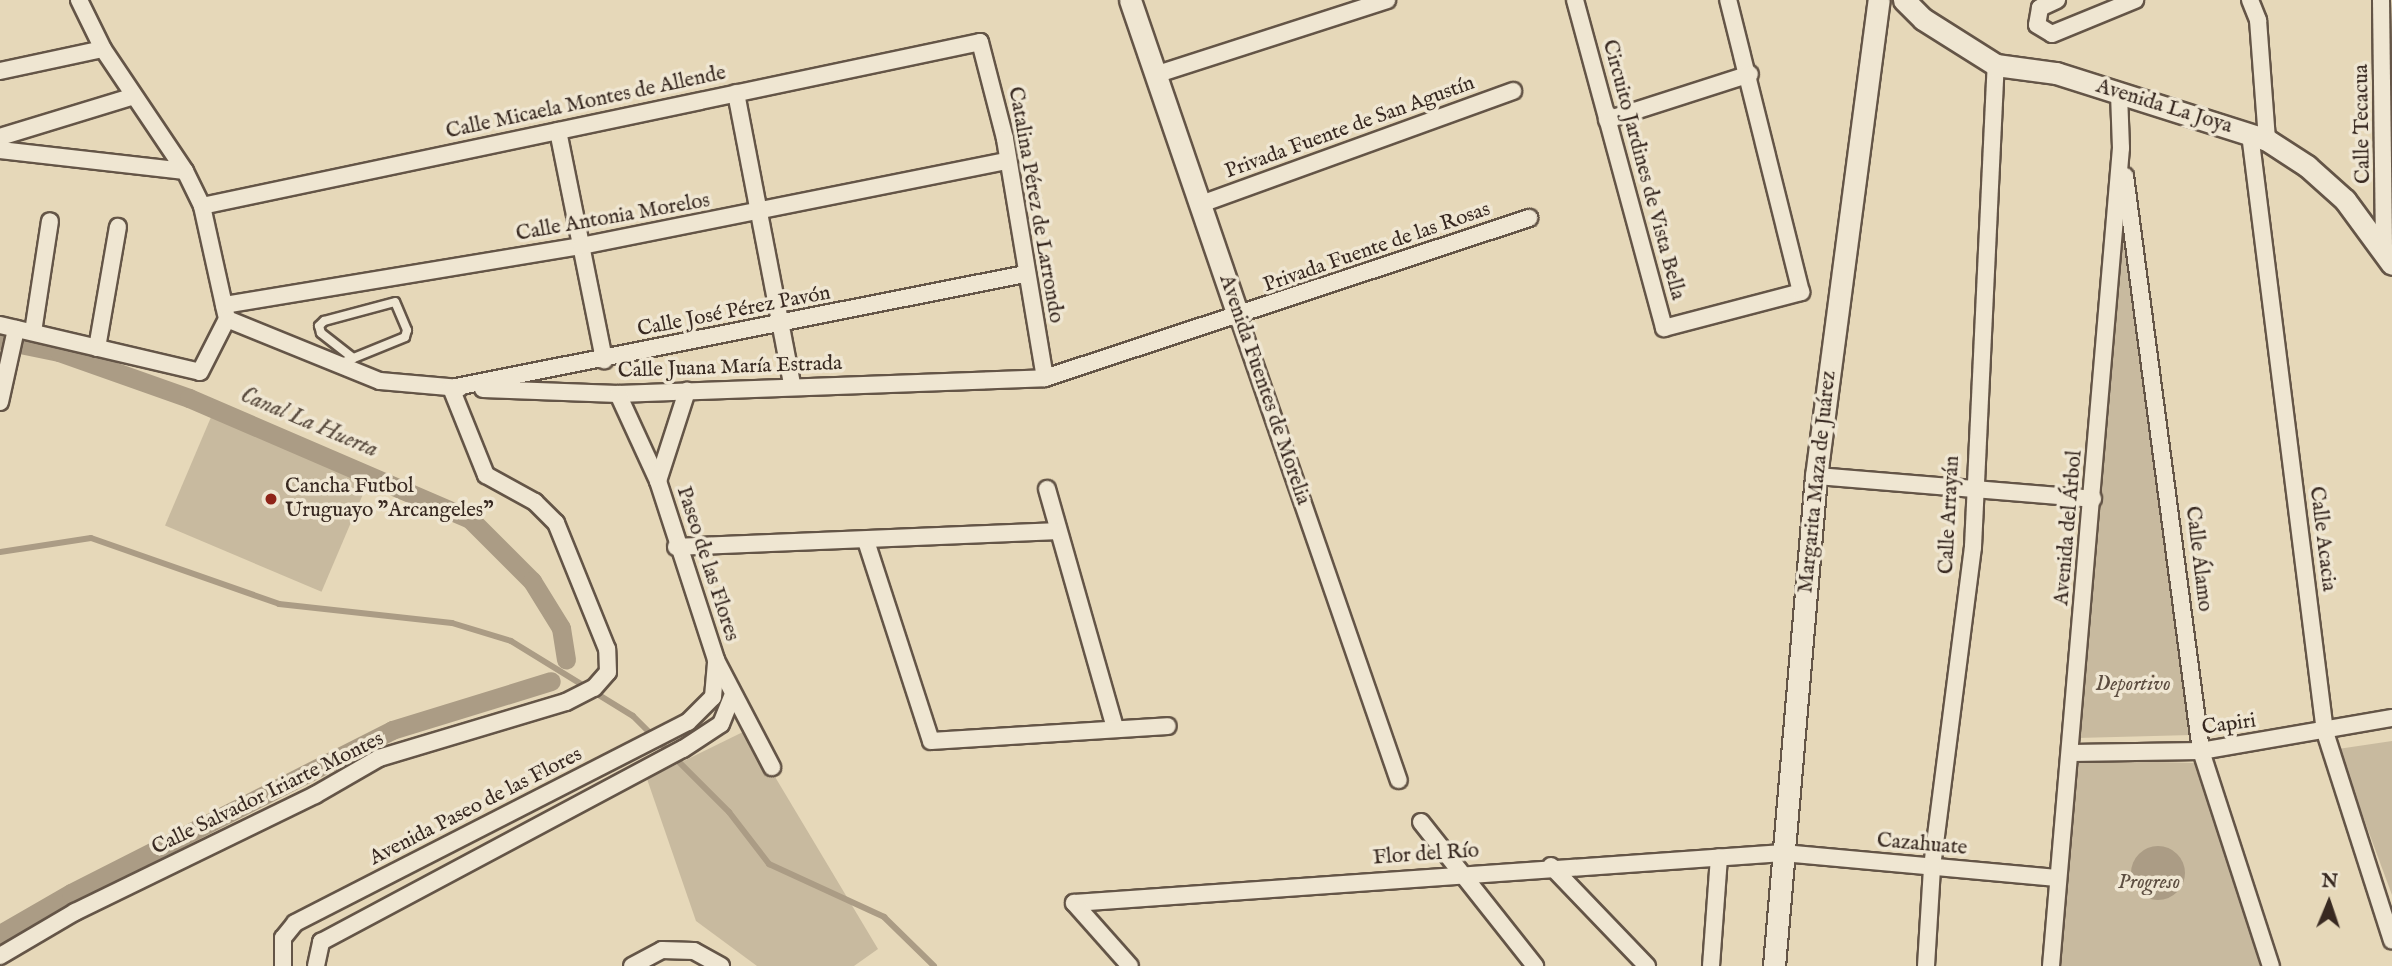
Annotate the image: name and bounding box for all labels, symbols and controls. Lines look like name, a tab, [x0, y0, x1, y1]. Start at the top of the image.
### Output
street label: Circuito Jardines de Vista Bella	[1596, 37, 1690, 303]
street label: Calle Micaela Montes de Allende	[444, 61, 728, 145]
street label: Calle Tecacua	[2349, 64, 2377, 184]
street label: Privada Fuente de San Agustín	[1222, 71, 1478, 185]
street label: Avenida La Joya	[2093, 74, 2235, 140]
street label: Catalina Pérez de Larrondo	[1002, 85, 1068, 325]
street label: Calle Antonia Morelos	[514, 189, 712, 247]
street label: Privada Fuente de las Rosas	[1260, 197, 1494, 299]
street label: Avenida Fuentes de Morelia	[1213, 272, 1315, 508]
street label: Calle José Pérez Pavón	[635, 281, 833, 343]
street label: Calle Juana María Estrada	[617, 351, 843, 385]
street label: Margarita Maza de Juárez	[1794, 369, 1842, 595]
water label: Canal La Huerta	[236, 382, 382, 464]
street label: Avenida del Árbol	[2050, 449, 2088, 607]
street label: Calle Arrayán	[1934, 455, 1966, 575]
place label: Cancha Futbol Uruguayo "Arcangeles"	[285, 474, 494, 524]
street label: Paseo de las Flores	[670, 483, 744, 645]
street label: Calle Acacia	[2303, 485, 2341, 593]
marker: Cancha Futbol Uruguayo "Arcangeles"	[263, 491, 279, 507]
street label: Calle Álamo	[2179, 505, 2217, 613]
park label: Deportivo	[2095, 672, 2171, 698]
street label: Capiri	[2200, 709, 2258, 741]
street label: Calle Salvador Iriarte Montes	[148, 727, 388, 861]
street label: Avenida Paseo de las Flores	[365, 742, 587, 872]
street label: Cazahuate	[1876, 828, 1968, 862]
street label: Flor del Río	[1372, 839, 1480, 871]
north arrow	[2294, 868, 2364, 938]
park label: Progreso	[2118, 870, 2180, 896]
text: N	[2321, 870, 2338, 894]

